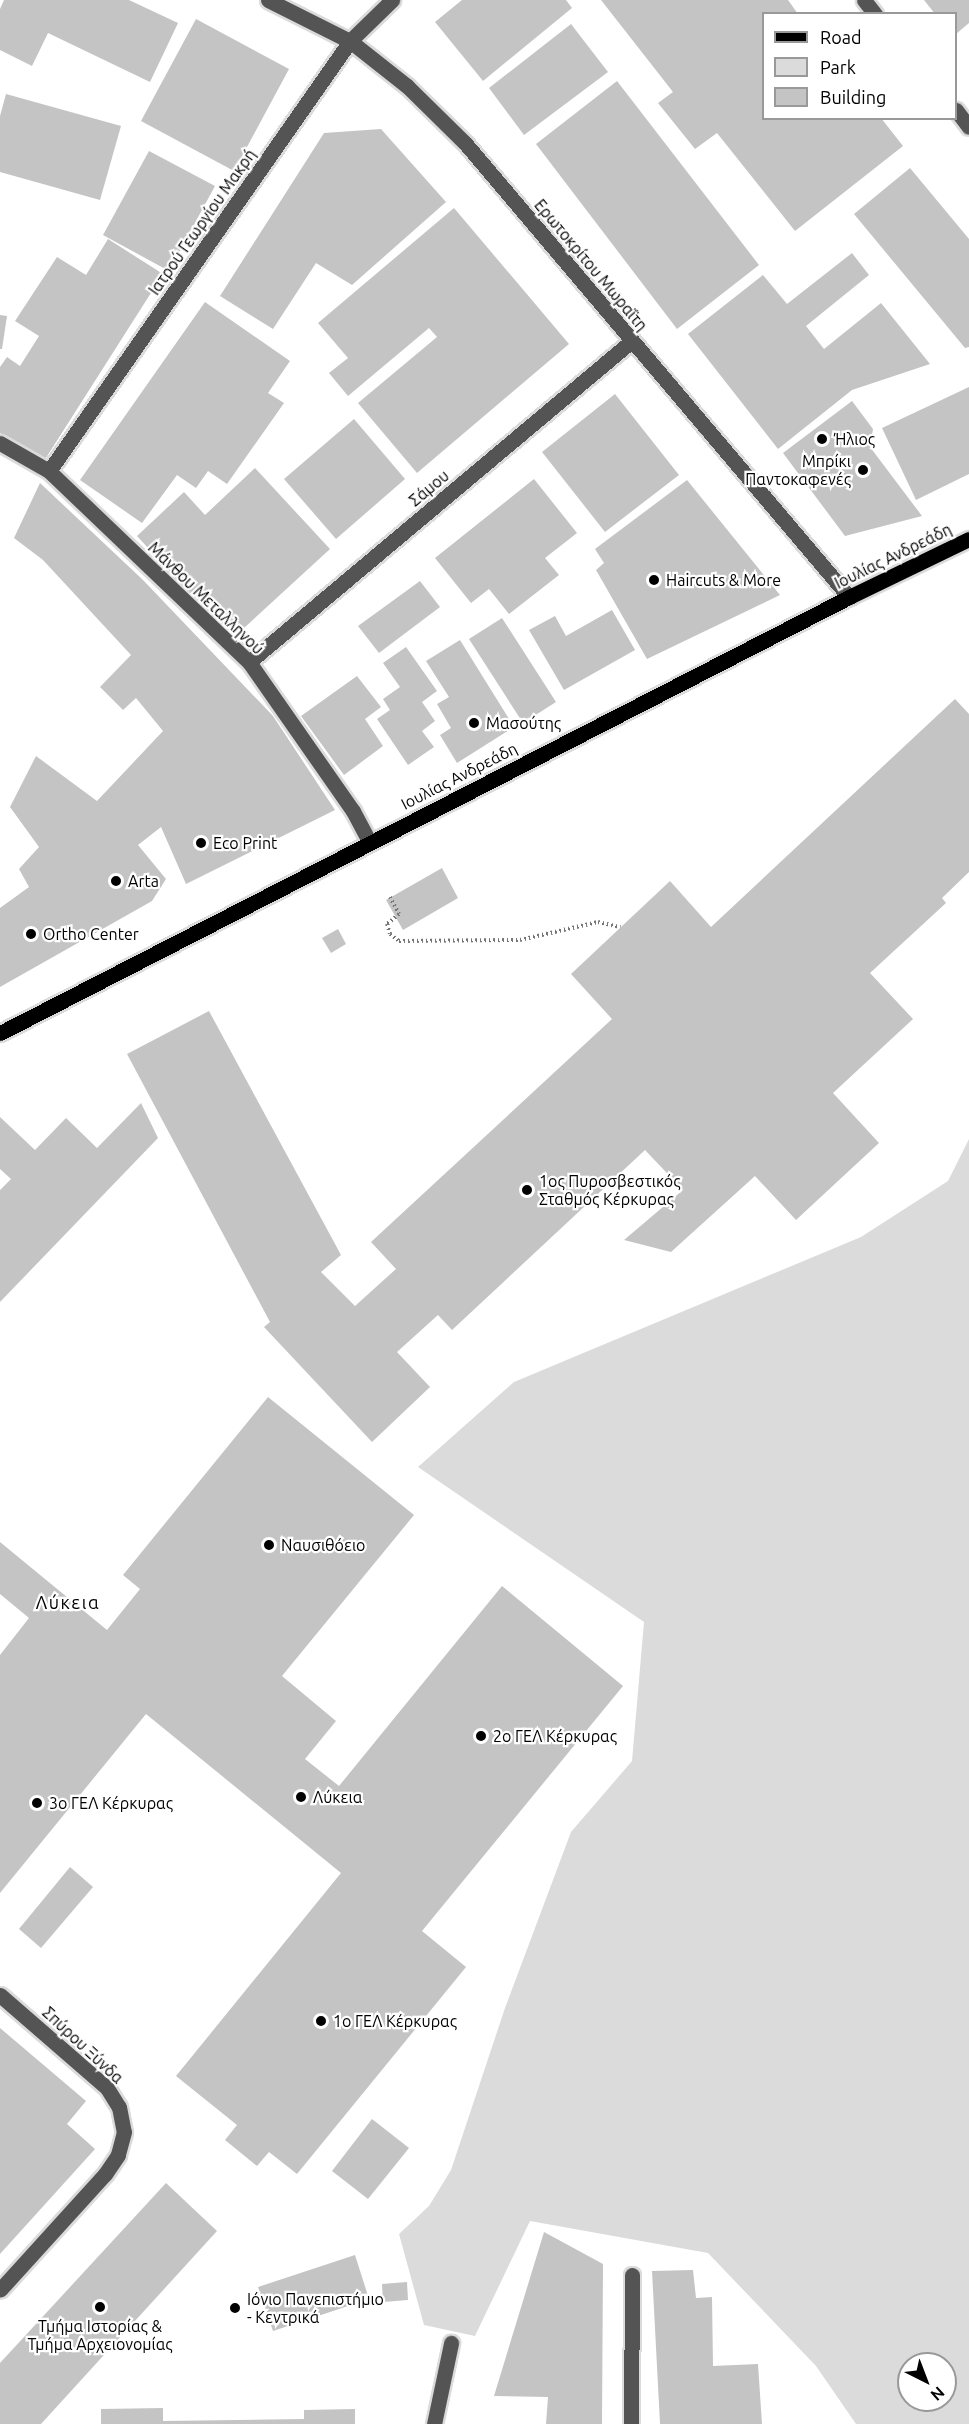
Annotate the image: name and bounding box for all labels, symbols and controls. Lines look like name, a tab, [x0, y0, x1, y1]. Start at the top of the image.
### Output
legend	[762, 12, 957, 120]
text: Road	[820, 27, 862, 47]
text: Park	[820, 57, 856, 77]
text: Building	[820, 87, 886, 107]
street label: Ιατρού Γεωργίου Μακρή	[144, 145, 260, 299]
street label: Ερωτοκρίτου Μωραΐτη	[530, 195, 652, 335]
place label: Ήλιος	[834, 429, 875, 449]
marker: Ήλιος	[815, 432, 829, 446]
place label: Μπρίκι Παντοκαφενές	[745, 451, 851, 489]
marker: Μπρίκι Παντοκαφενές	[856, 463, 870, 477]
street label: Σάμου	[405, 466, 453, 510]
street label: Ιουλίας Ανδρεάδη	[831, 519, 955, 593]
street label: Μάνθου Μεταλληνού	[144, 538, 268, 658]
place label: Haircuts & More	[666, 570, 781, 590]
marker: Haircuts & More	[647, 573, 661, 587]
place label: Μασούτης	[486, 713, 561, 733]
marker: Μασούτης	[467, 716, 481, 730]
street label: Ιουλίας Ανδρεάδη	[398, 738, 520, 814]
place label: Eco Print	[213, 833, 277, 853]
marker: Eco Print	[194, 836, 208, 850]
place label: Arta	[128, 871, 159, 891]
marker: Arta	[109, 874, 123, 888]
place label: Ortho Center	[43, 924, 139, 944]
marker: Ortho Center	[24, 927, 38, 941]
place label: 1ος Πυροσβεστικός Σταθμός Κέρκυρας	[539, 1171, 680, 1209]
marker: 1ος Πυροσβεστικός Σταθμός Κέρκυρας	[520, 1183, 534, 1197]
place label: Ναυσιθόειο	[281, 1535, 365, 1555]
marker: Ναυσιθόειο	[262, 1538, 276, 1552]
district label: Λύκεια	[36, 1591, 100, 1613]
place label: 2ο ΓΕΛ Κέρκυρας	[493, 1726, 617, 1746]
marker: 2ο ΓΕΛ Κέρκυρας	[474, 1729, 488, 1743]
place label: Λύκεια	[313, 1787, 362, 1807]
marker: Λύκεια	[294, 1790, 308, 1804]
place label: 3ο ΓΕΛ Κέρκυρας	[49, 1793, 173, 1813]
marker: 3ο ΓΕΛ Κέρκυρας	[30, 1796, 44, 1810]
street label: Σπύρου Ξύνδα	[39, 2003, 127, 2087]
place label: 1ο ΓΕΛ Κέρκυρας	[333, 2011, 457, 2031]
marker: 1ο ΓΕΛ Κέρκυρας	[314, 2014, 328, 2028]
place label: Ιόνιο Πανεπιστήμιο - Κεντρικά	[247, 2289, 384, 2327]
marker: Τμήμα Ιστορίας & Τμήμα Αρχειονομίας	[93, 2300, 107, 2314]
marker: Ιόνιο Πανεπιστήμιο - Κεντρικά	[228, 2301, 242, 2315]
place label: Τμήμα Ιστορίας & Τμήμα Αρχειονομίας	[27, 2316, 173, 2354]
north arrow	[897, 2352, 957, 2412]
text: N	[927, 2383, 948, 2405]

